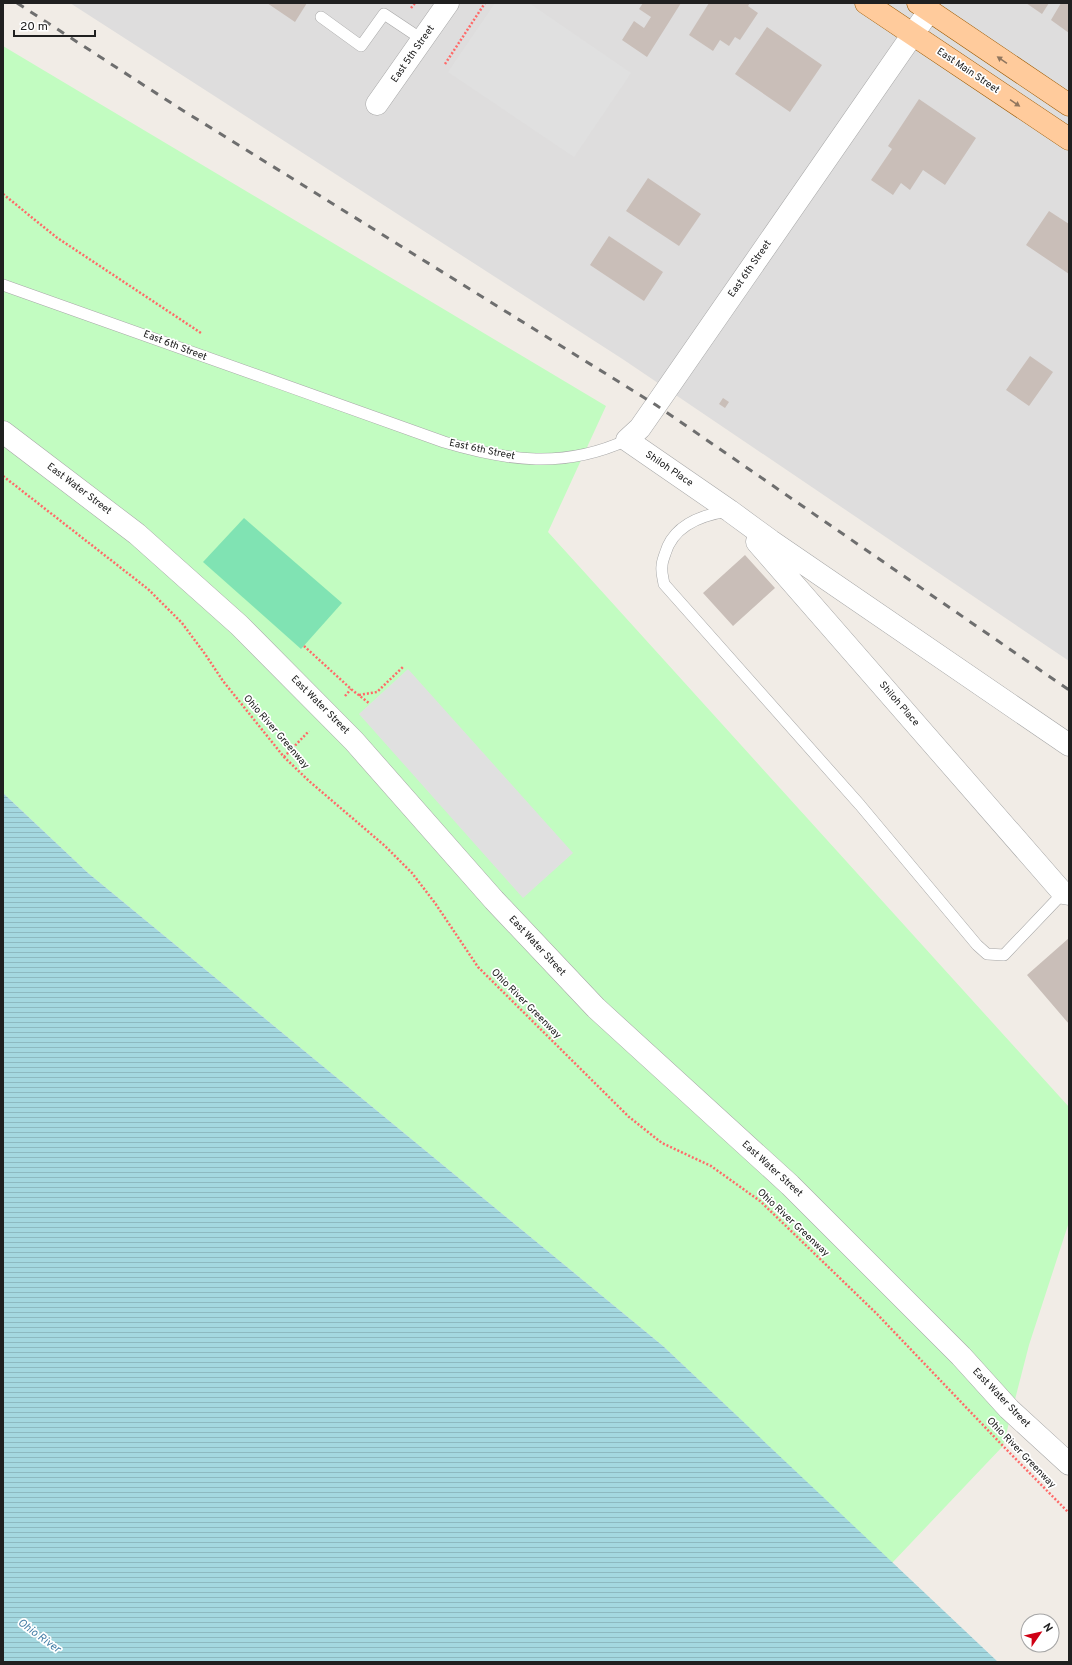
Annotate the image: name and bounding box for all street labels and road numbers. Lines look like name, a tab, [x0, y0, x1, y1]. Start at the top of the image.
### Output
street label: East 5th Street	[388, 23, 438, 85]
street label: East Main Street	[934, 45, 1002, 97]
street label: East 6th Street	[725, 238, 775, 300]
street label: East 6th Street	[141, 328, 209, 364]
street label: East 6th Street	[448, 437, 516, 463]
street label: Shiloh Place	[643, 448, 695, 490]
street label: East Water Street	[44, 460, 114, 518]
street label: East Water Street	[288, 673, 352, 737]
street label: Shiloh Place	[876, 679, 922, 729]
street label: Ohio River Greenway	[240, 692, 312, 772]
street label: East Water Street	[506, 913, 568, 979]
street label: Ohio River Greenway	[488, 966, 564, 1042]
street label: East Water Street	[739, 1138, 805, 1200]
street label: Ohio River Greenway	[754, 1186, 832, 1260]
street label: East Water Street	[969, 1365, 1033, 1431]
street label: Ohio River Greenway	[984, 1415, 1058, 1491]

